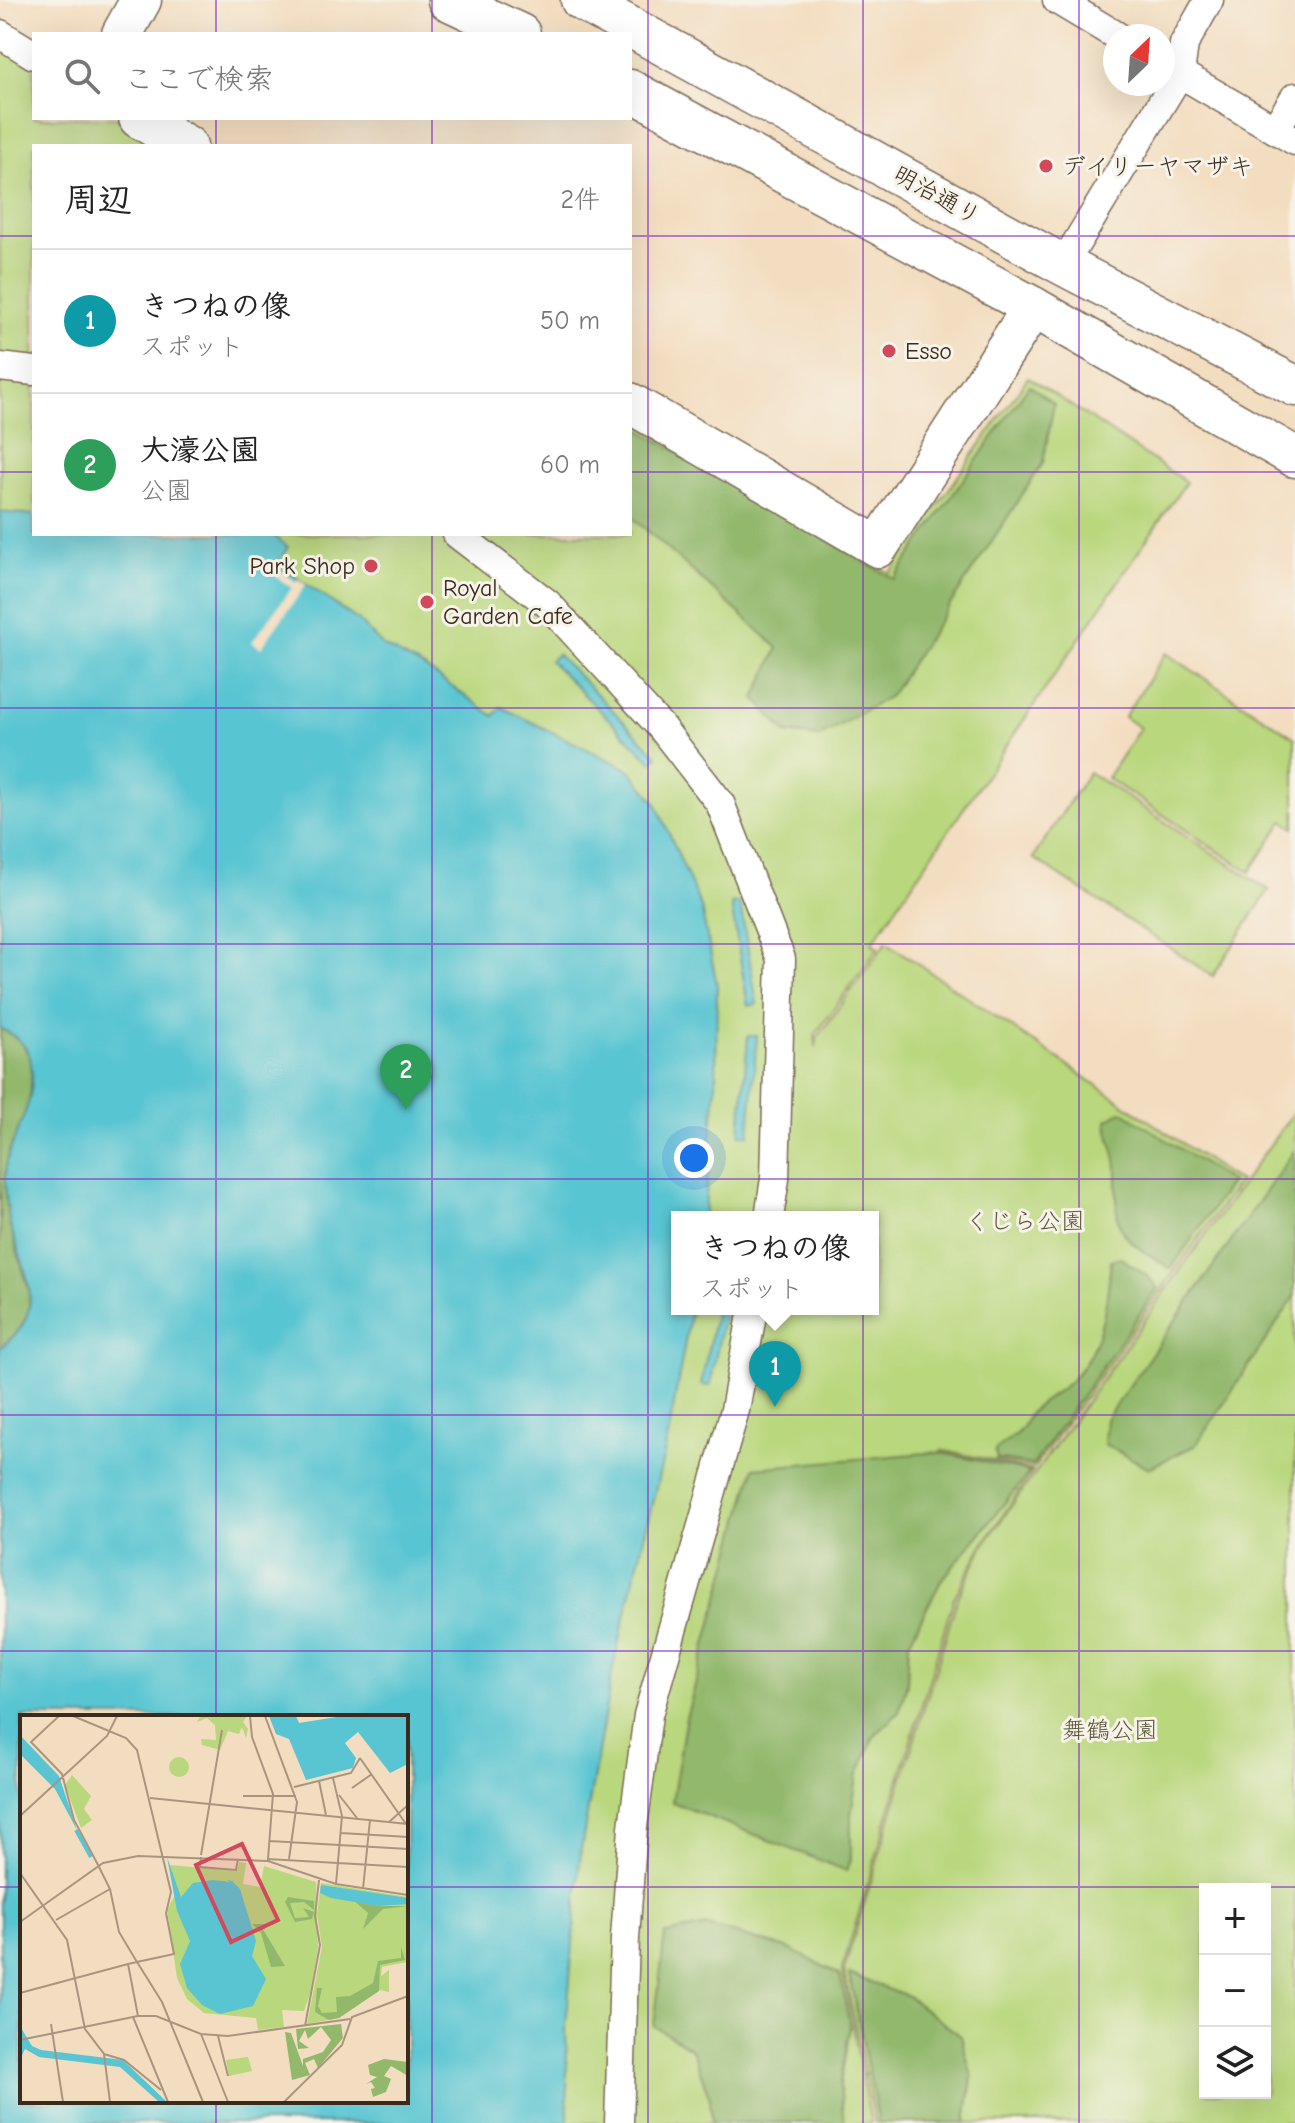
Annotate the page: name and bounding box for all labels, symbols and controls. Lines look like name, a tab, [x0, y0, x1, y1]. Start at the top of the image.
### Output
north arrow	[1103, 24, 1175, 96]
search box	[32, 32, 632, 120]
icon: search	[60, 54, 104, 98]
text: ここで検索	[124, 62, 274, 97]
place label: デイリーヤマザキ	[1062, 152, 1253, 180]
marker: デイリーヤマザキ	[1037, 157, 1055, 175]
street label: 明治通り	[888, 159, 986, 231]
text: 周辺	[64, 180, 132, 220]
text: 2件	[560, 185, 600, 215]
text: きつねの像	[140, 289, 291, 324]
text: 1	[85, 306, 95, 336]
text: 50 m	[540, 306, 600, 336]
text: スポット	[140, 332, 244, 362]
place label: Esso	[905, 337, 952, 365]
marker: Esso	[880, 342, 898, 360]
text: 大濠公園	[140, 433, 260, 468]
text: 2	[84, 450, 96, 480]
text: 60 m	[540, 450, 600, 480]
text: 公園	[140, 476, 192, 506]
place label: Park Shop	[249, 552, 355, 580]
marker: Park Shop	[362, 557, 380, 575]
place label: Royal Garden Cafe	[443, 574, 573, 630]
marker: Royal Garden Cafe	[418, 593, 436, 611]
pin: 2	[380, 1044, 432, 1110]
your location	[674, 1138, 714, 1178]
park label: くじら公園	[965, 1207, 1085, 1235]
popup	[671, 1211, 879, 1315]
text: きつねの像	[700, 1231, 850, 1266]
text: スポット	[700, 1274, 804, 1304]
pin: 1	[749, 1341, 801, 1407]
inset map	[20, 1715, 408, 2103]
park label: 舞鶴公園	[1062, 1716, 1158, 1744]
map controls	[1199, 1883, 1271, 2099]
button: +	[1199, 1883, 1271, 1955]
button: −	[1199, 1955, 1271, 2027]
button: layers	[1199, 2027, 1271, 2099]

